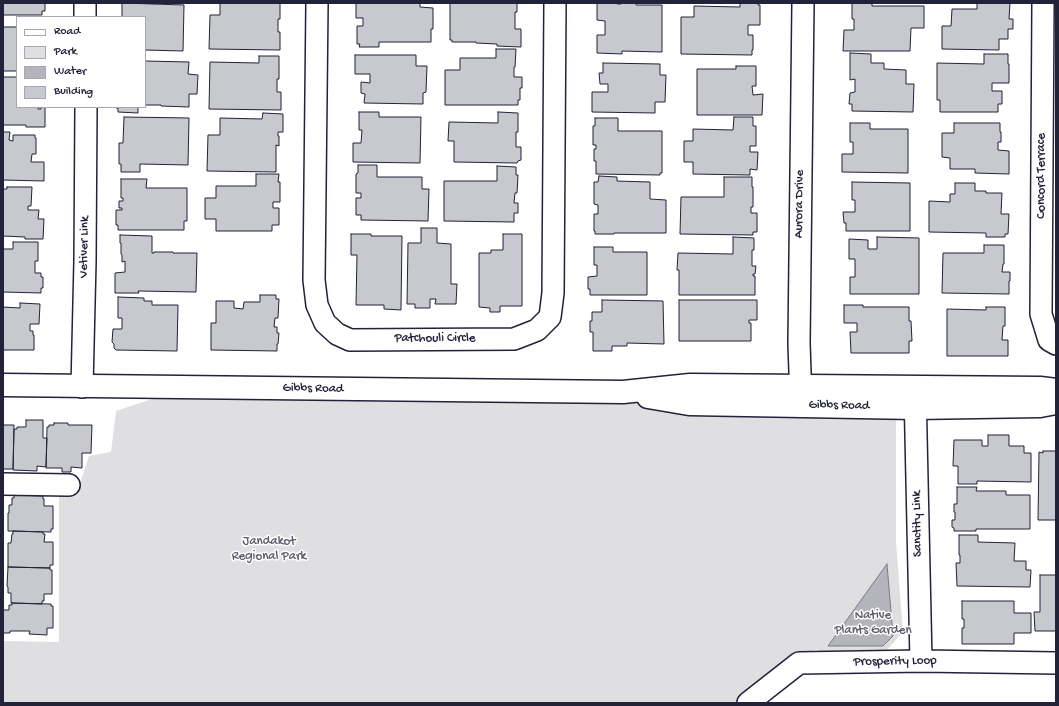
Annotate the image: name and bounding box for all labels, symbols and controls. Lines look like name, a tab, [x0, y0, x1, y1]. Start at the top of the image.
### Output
legend	[16, 16, 146, 108]
text: Road	[54, 25, 80, 39]
text: Park	[54, 45, 77, 59]
text: Water	[54, 65, 86, 79]
text: Building	[54, 85, 93, 99]
street label: Concord Terrace	[1034, 133, 1050, 219]
street label: Aurora Drive	[792, 170, 808, 238]
street label: Vetiver Link	[77, 216, 93, 278]
street label: Patchouli Circle	[394, 331, 476, 347]
street label: Gibbs Road	[282, 381, 344, 397]
street label: Gibbs Road	[808, 398, 870, 414]
street label: Sanctity Link	[910, 491, 926, 557]
park label: Jandakot Regional Park	[232, 534, 306, 565]
park label: Native Plants Garden	[834, 608, 912, 639]
street label: Prosperity Loop	[853, 653, 937, 671]

